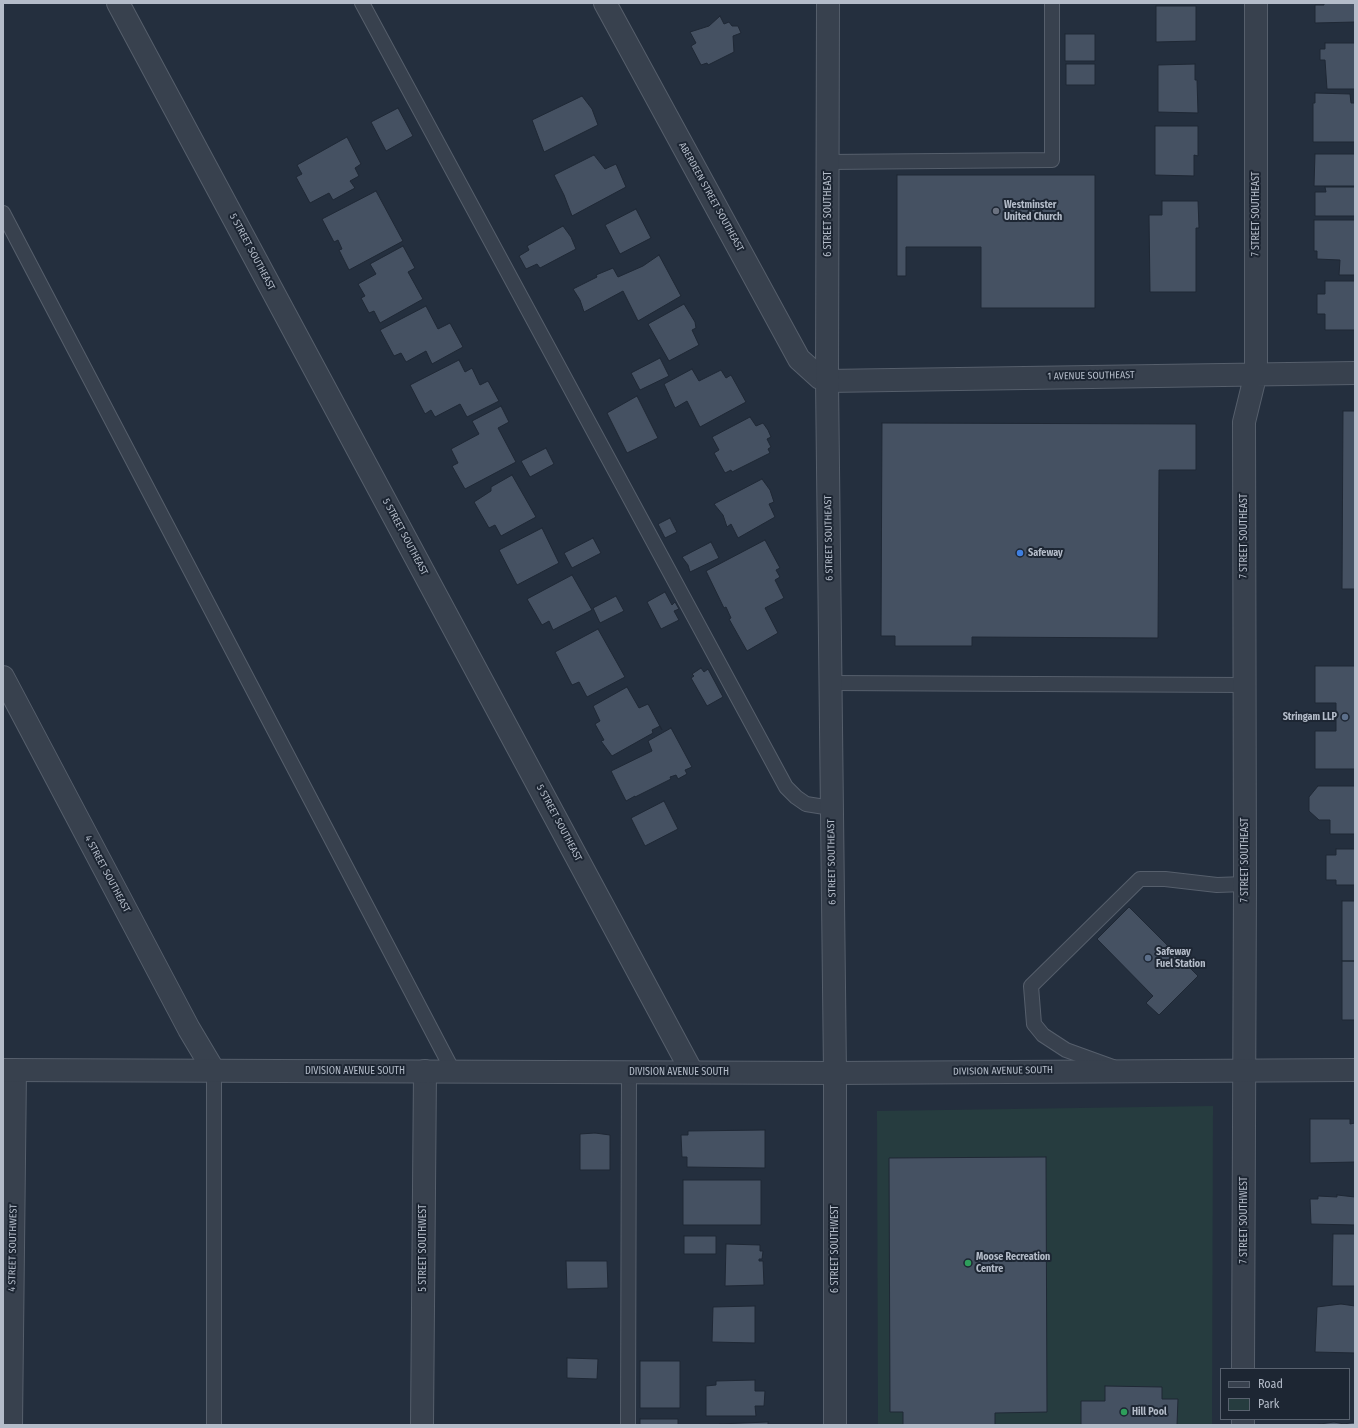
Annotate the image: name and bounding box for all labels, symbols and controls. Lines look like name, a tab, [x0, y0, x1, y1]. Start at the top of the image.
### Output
street label: ABERDEEN STREET SOUTHEAST	[676, 140, 746, 254]
street label: 6 STREET SOUTHEAST	[822, 171, 834, 257]
street label: 7 STREET SOUTHEAST	[1250, 172, 1262, 256]
place label: Westminster United Church	[1004, 199, 1062, 222]
marker: Westminster United Church	[991, 206, 1001, 216]
street label: 5 STREET SOUTHEAST	[227, 212, 277, 292]
street label: 1 AVENUE SOUTHEAST	[1047, 369, 1135, 383]
street label: 7 STREET SOUTHEAST	[1238, 494, 1250, 578]
street label: 6 STREET SOUTHEAST	[822, 495, 836, 581]
street label: 5 STREET SOUTHEAST	[380, 497, 430, 577]
place label: Safeway	[1028, 547, 1063, 559]
marker: Safeway	[1015, 548, 1025, 558]
place label: Stringam LLP	[1283, 711, 1337, 723]
marker: Stringam LLP	[1340, 712, 1350, 722]
street label: 5 STREET SOUTHEAST	[534, 783, 584, 863]
street label: 7 STREET SOUTHEAST	[1239, 818, 1251, 902]
street label: 6 STREET SOUTHEAST	[825, 819, 839, 905]
street label: 4 STREET SOUTHEAST	[82, 833, 132, 915]
place label: Safeway Fuel Station	[1156, 946, 1205, 970]
marker: Safeway Fuel Station	[1143, 953, 1153, 963]
street label: DIVISION AVENUE SOUTH	[953, 1064, 1053, 1078]
street label: DIVISION AVENUE SOUTH	[305, 1065, 405, 1077]
street label: DIVISION AVENUE SOUTH	[629, 1066, 729, 1078]
street label: 7 STREET SOUTHWEST	[1238, 1177, 1250, 1263]
street label: 4 STREET SOUTHWEST	[6, 1204, 20, 1292]
street label: 5 STREET SOUTHWEST	[417, 1204, 429, 1292]
street label: 6 STREET SOUTHWEST	[829, 1205, 841, 1293]
place label: Moose Recreation Centre	[976, 1251, 1050, 1274]
marker: Moose Recreation Centre	[963, 1258, 973, 1268]
legend	[1220, 1368, 1350, 1420]
text: Road	[1258, 1377, 1283, 1391]
text: Park	[1258, 1397, 1279, 1411]
place label: Hill Pool	[1132, 1406, 1167, 1418]
marker: Hill Pool	[1119, 1407, 1129, 1417]

